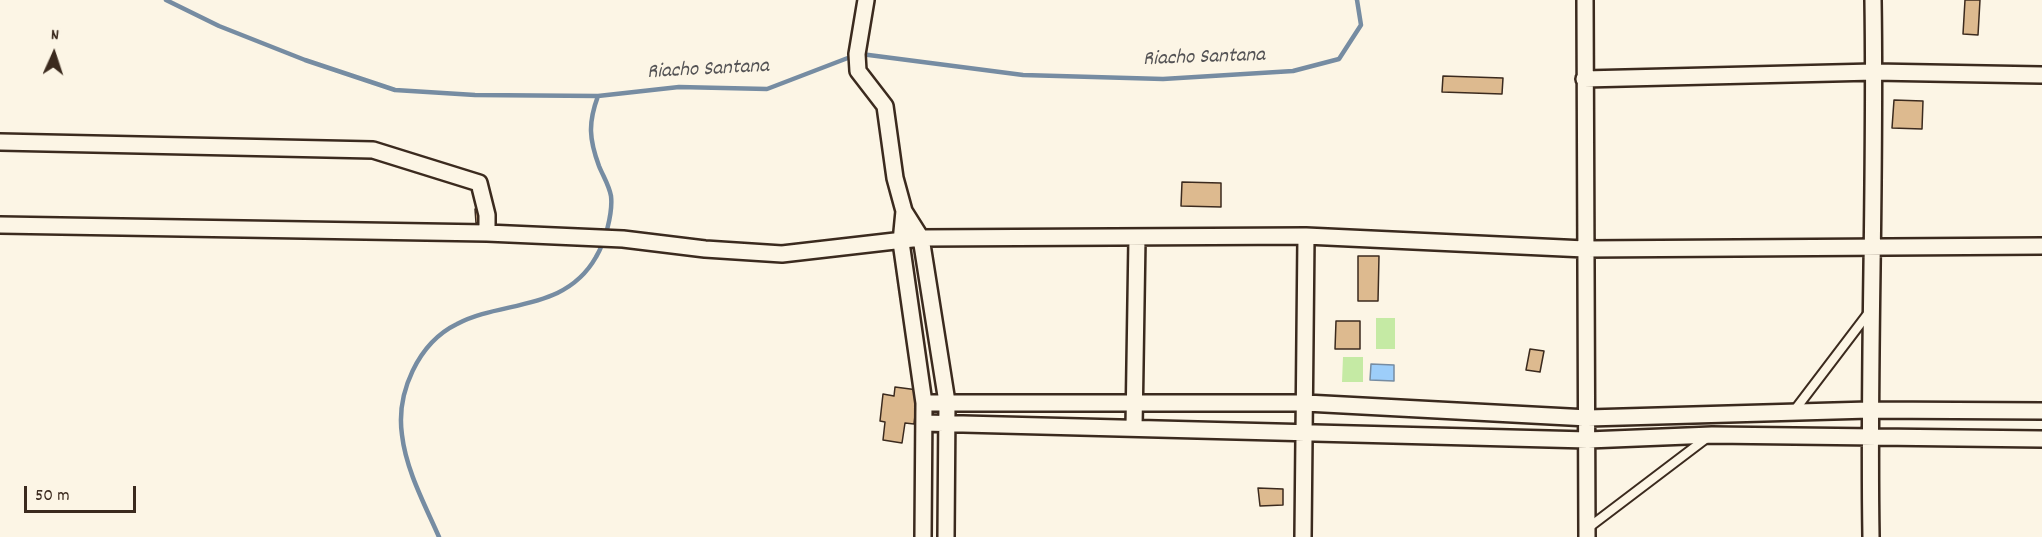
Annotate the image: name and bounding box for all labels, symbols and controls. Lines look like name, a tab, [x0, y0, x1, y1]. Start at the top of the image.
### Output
north arrow	[24, 24, 84, 84]
text: N	[50, 24, 60, 47]
water label: Riacho Santana	[1143, 44, 1265, 74]
water label: Riacho Santana	[646, 55, 770, 87]
scale bar	[27, 474, 140, 512]
text: 50 m	[35, 484, 70, 509]

